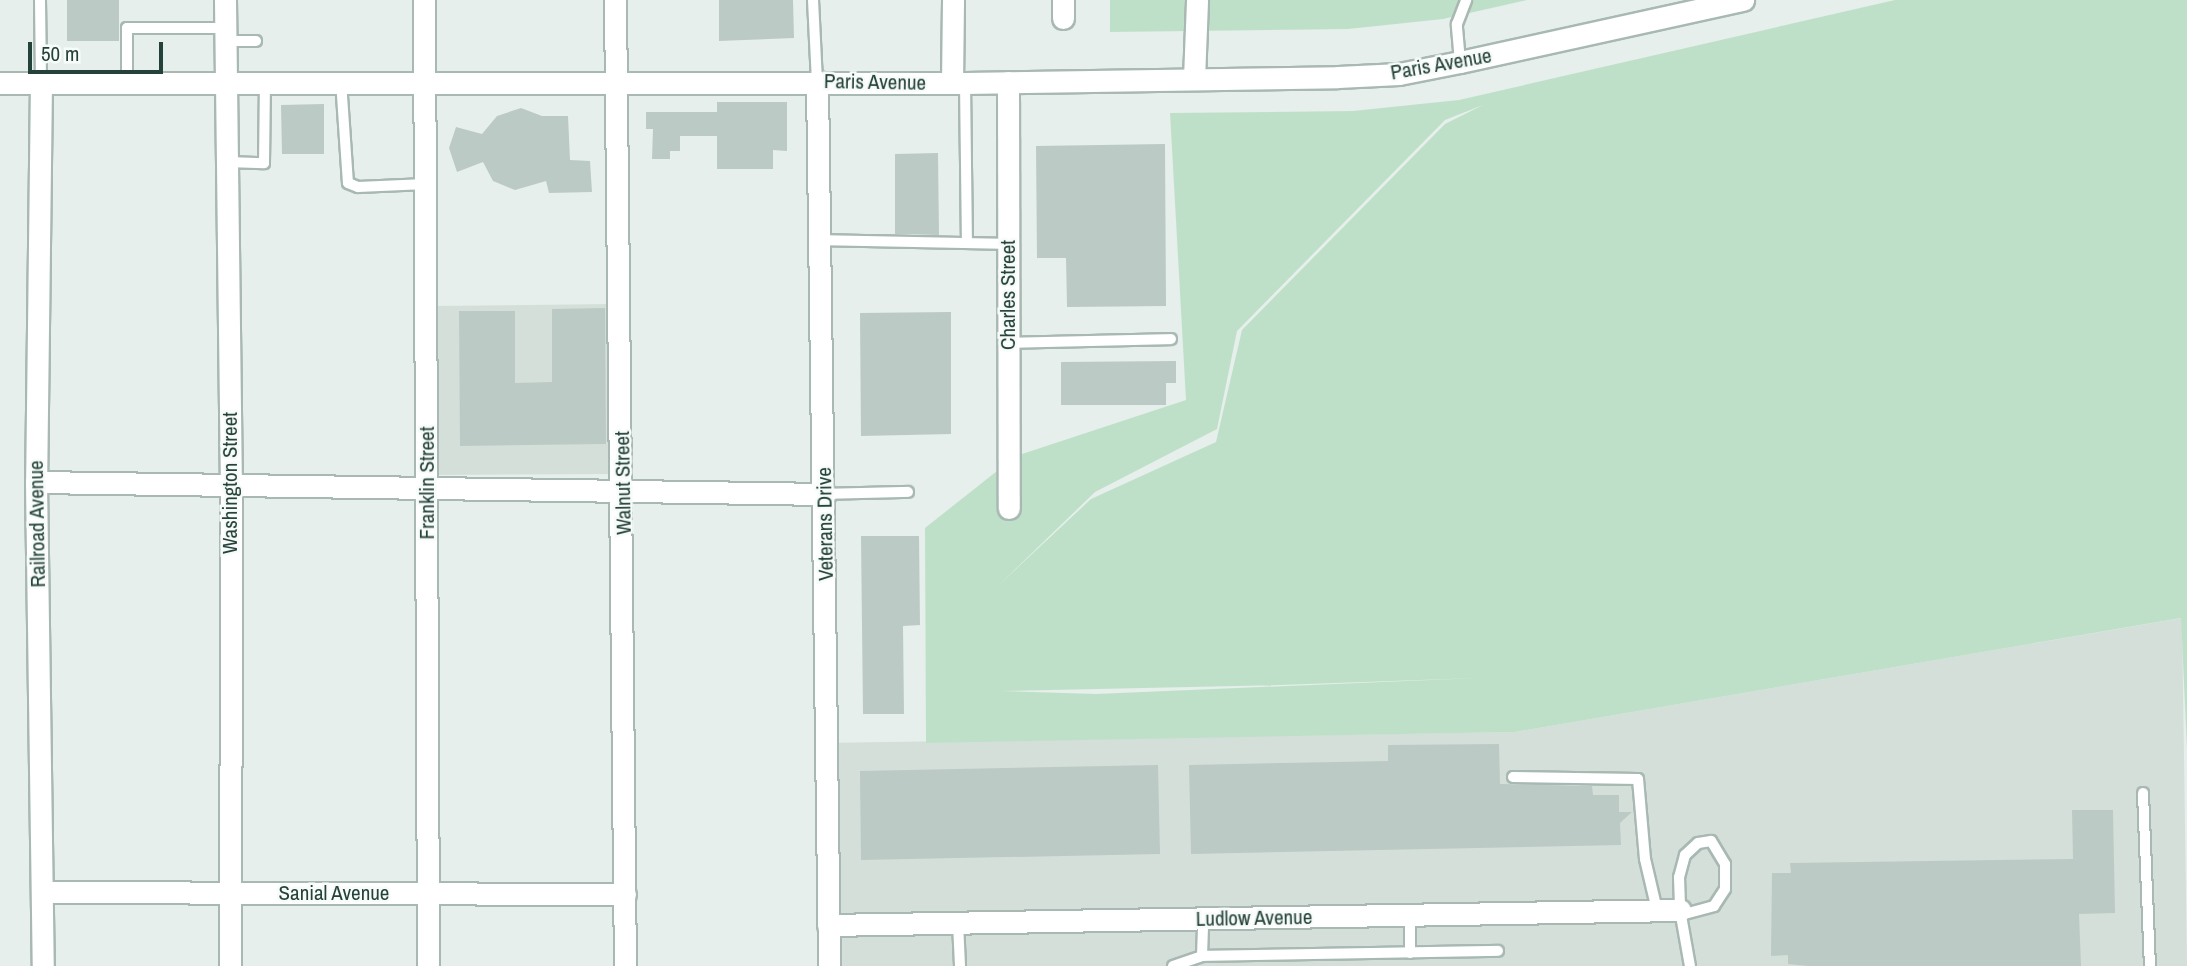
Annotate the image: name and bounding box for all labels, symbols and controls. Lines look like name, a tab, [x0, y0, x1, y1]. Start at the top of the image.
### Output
scale bar	[32, 28, 166, 72]
text: 50 m	[41, 39, 79, 68]
street label: Paris Avenue	[1388, 43, 1494, 85]
street label: Paris Avenue	[823, 69, 927, 95]
street label: Charles Street	[995, 240, 1021, 350]
street label: Washington Street	[217, 412, 243, 554]
street label: Franklin Street	[414, 427, 440, 539]
street label: Walnut Street	[609, 431, 637, 535]
street label: Railroad Avenue	[23, 460, 51, 588]
street label: Veterans Drive	[811, 467, 839, 581]
street label: Sanial Avenue	[278, 880, 390, 906]
street label: Ludlow Avenue	[1195, 904, 1313, 932]

